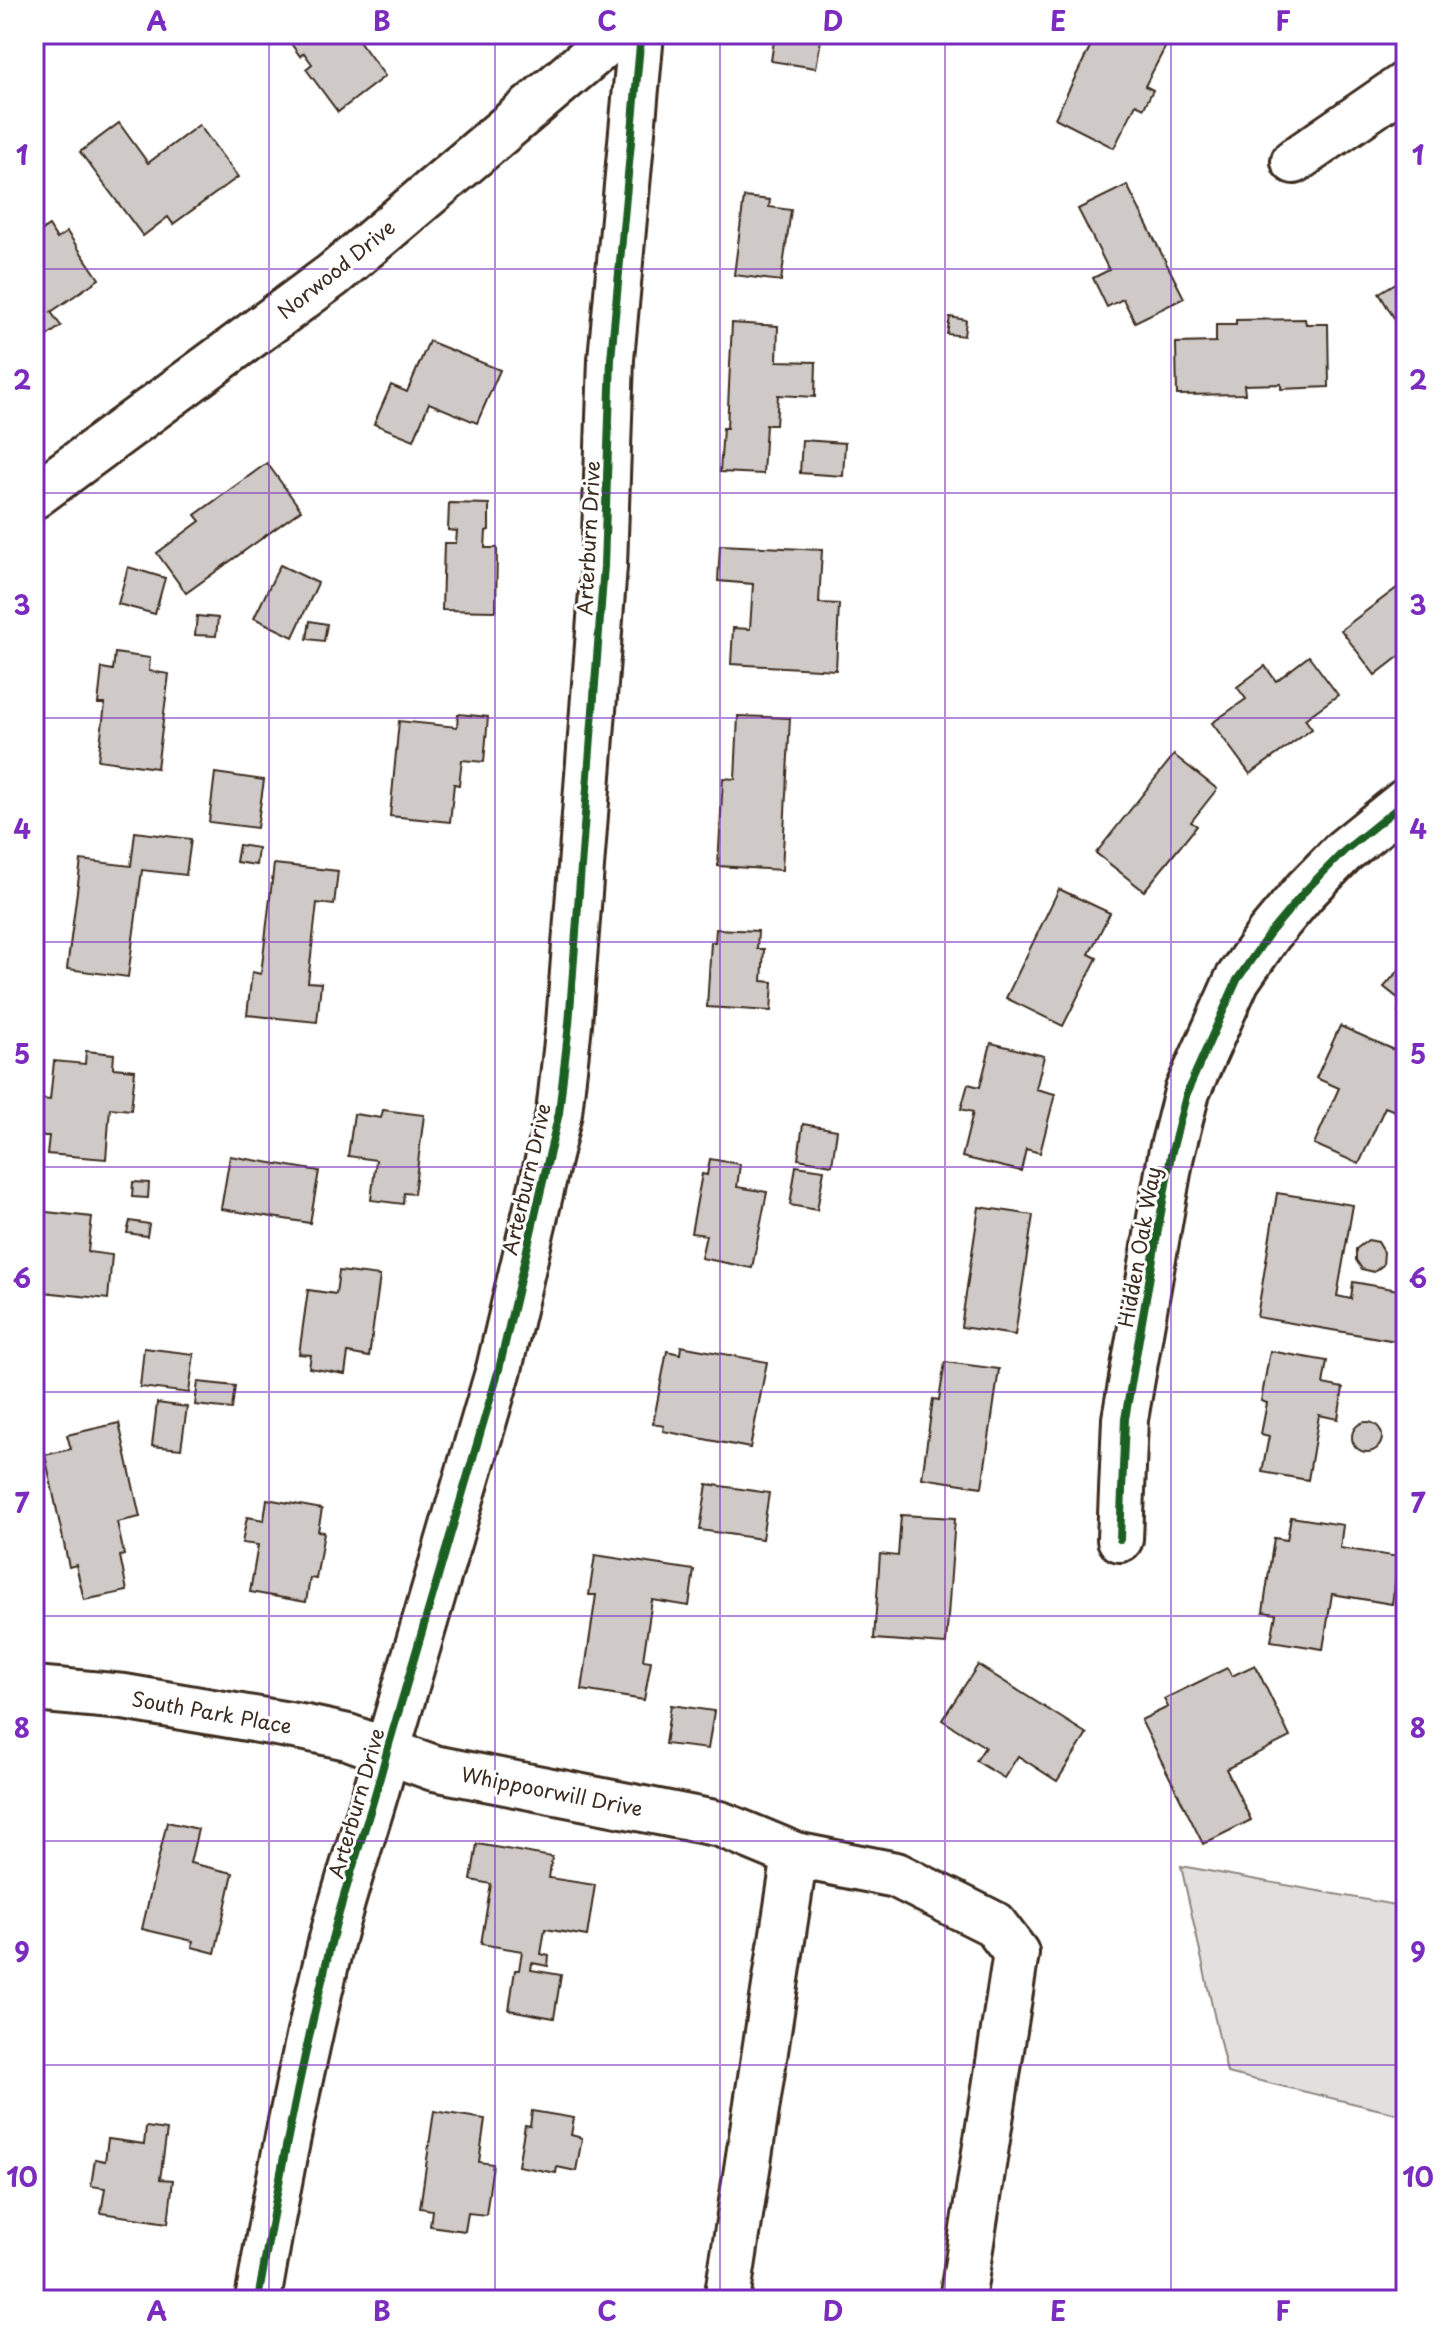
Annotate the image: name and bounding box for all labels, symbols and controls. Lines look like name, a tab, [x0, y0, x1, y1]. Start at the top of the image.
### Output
text: A	[147, 1, 167, 40]
text: B	[373, 1, 391, 40]
text: C	[597, 1, 617, 40]
text: D	[823, 1, 843, 40]
text: E	[1050, 1, 1066, 40]
text: F	[1275, 1, 1291, 40]
text: 1	[16, 135, 28, 174]
text: 1	[1412, 135, 1424, 174]
street label: Norwood Drive	[271, 212, 401, 326]
text: 2	[13, 360, 31, 399]
text: 2	[1409, 360, 1427, 399]
street label: Arterburn Drive	[569, 460, 607, 616]
text: 3	[13, 585, 31, 624]
text: 3	[1409, 585, 1427, 624]
text: 4	[13, 809, 31, 848]
text: 4	[1409, 809, 1427, 848]
text: 5	[14, 1034, 30, 1073]
text: 5	[1410, 1034, 1426, 1073]
street label: Arterburn Drive	[494, 1100, 558, 1258]
street label: Hidden Oak Way	[1110, 1164, 1168, 1330]
text: 6	[13, 1258, 31, 1297]
text: 6	[1409, 1258, 1427, 1297]
text: 7	[15, 1483, 30, 1522]
text: 7	[1411, 1483, 1426, 1522]
street label: South Park Place	[130, 1683, 295, 1741]
text: 8	[14, 1708, 30, 1747]
text: 8	[1410, 1708, 1426, 1747]
street label: Arterburn Drive	[320, 1724, 392, 1882]
street label: Whippoorwill Drive	[459, 1759, 645, 1823]
text: 9	[14, 1932, 30, 1971]
text: 9	[1410, 1932, 1426, 1971]
text: 10	[6, 2157, 38, 2196]
text: 10	[1402, 2157, 1434, 2196]
text: A	[147, 2291, 167, 2330]
text: B	[373, 2291, 391, 2330]
text: C	[597, 2291, 617, 2330]
text: D	[823, 2291, 843, 2330]
text: E	[1050, 2291, 1066, 2330]
text: F	[1275, 2291, 1291, 2330]

